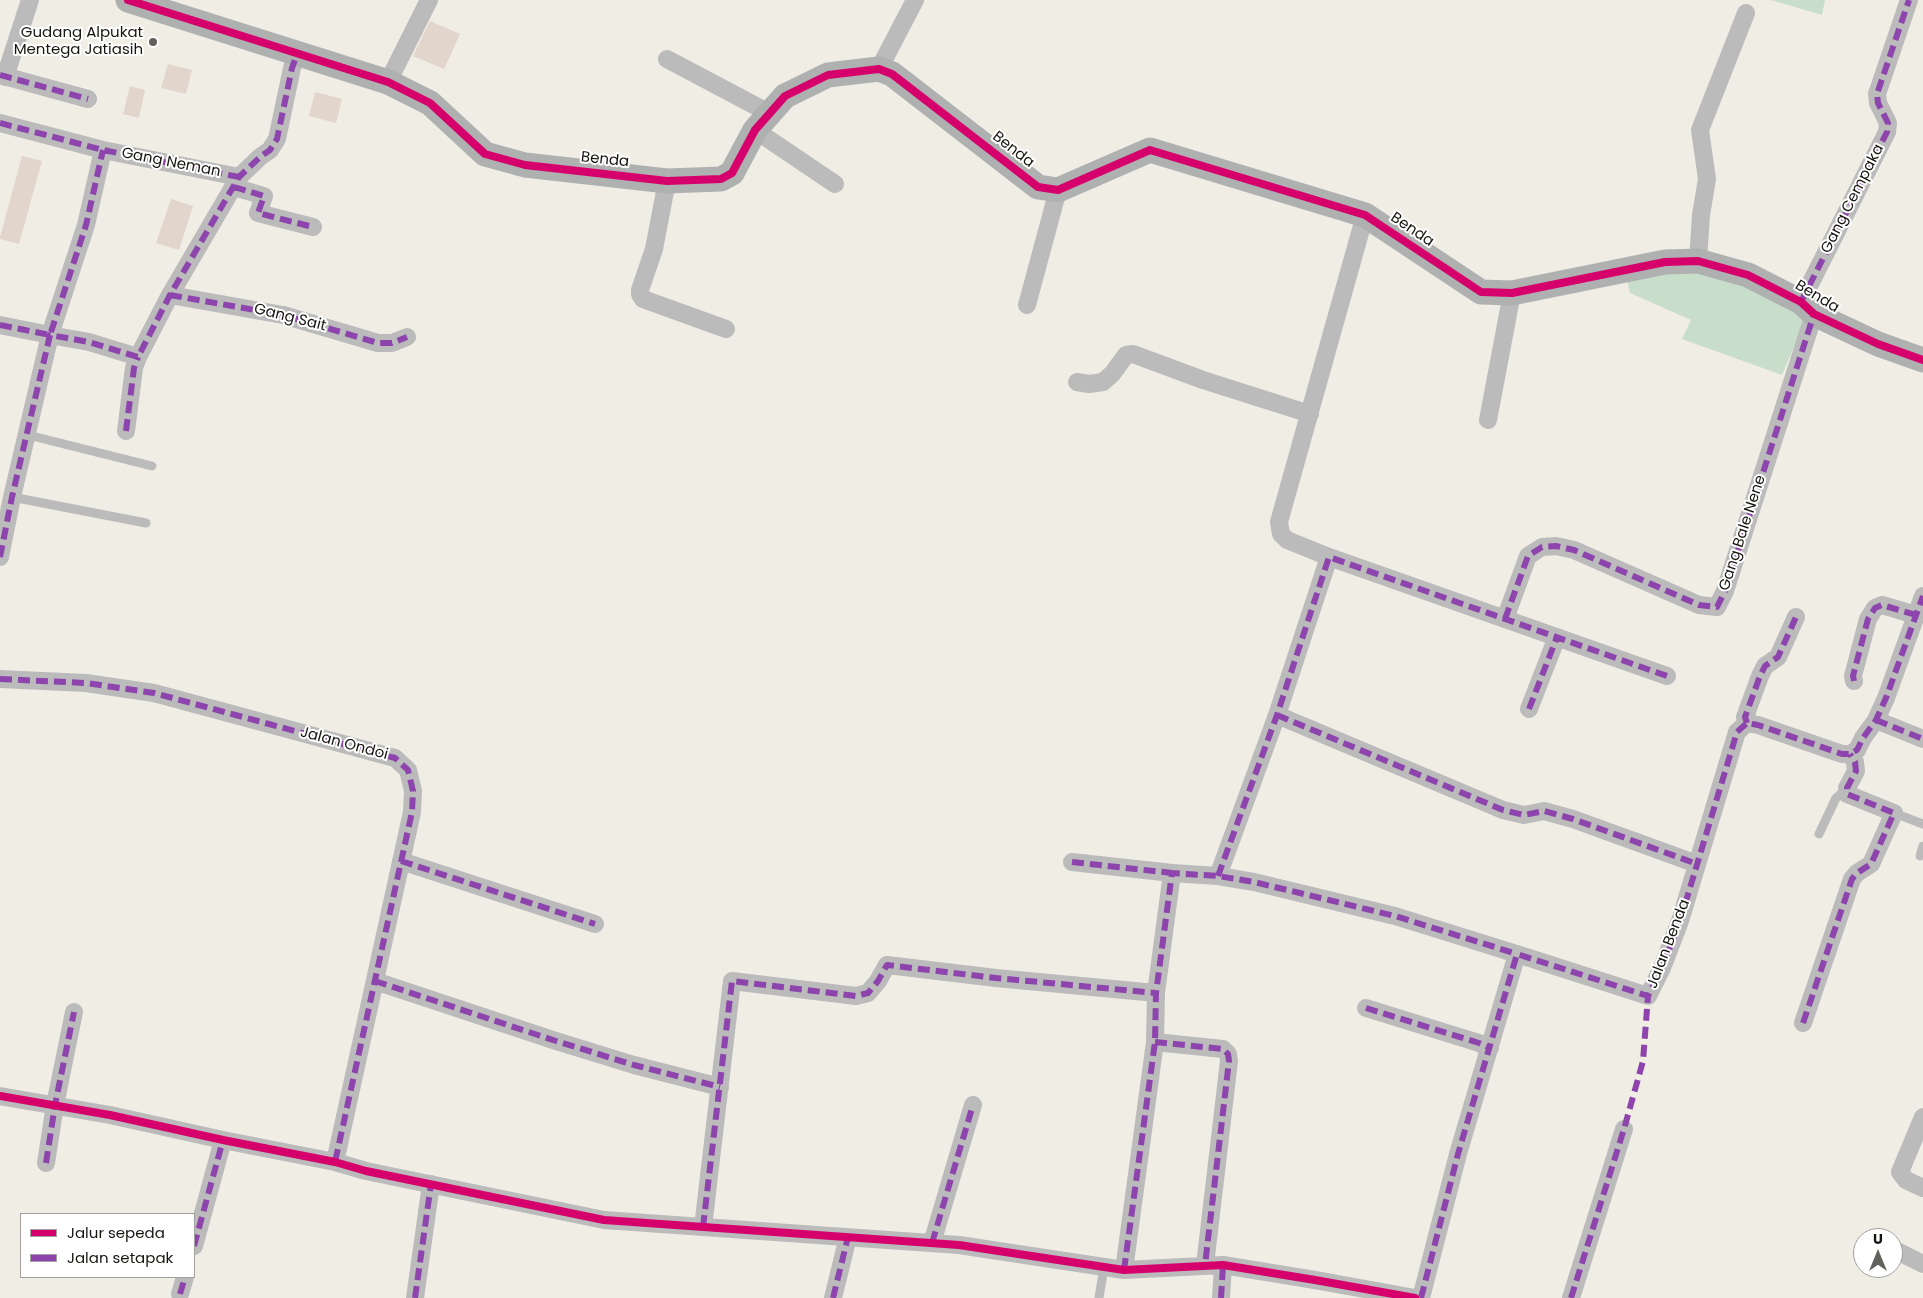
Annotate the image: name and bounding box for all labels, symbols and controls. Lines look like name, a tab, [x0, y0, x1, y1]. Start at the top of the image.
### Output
place label: Gudang Alpukat Mentega Jatiasih	[14, 24, 143, 59]
marker: Gudang Alpukat Mentega Jatiasih	[147, 36, 159, 48]
street label: Benda	[988, 128, 1038, 172]
street label: Gang Cempaka	[1818, 141, 1888, 257]
street label: Gang Neman	[120, 145, 222, 181]
street label: Benda	[580, 149, 630, 171]
street label: Benda	[1387, 209, 1437, 251]
street label: Benda	[1792, 277, 1842, 317]
street label: Gang Sait	[252, 300, 328, 336]
street label: Gang Bale Nene	[1716, 473, 1770, 593]
street label: Jalan Ondoi	[298, 724, 390, 764]
street label: Jalan Benda	[1644, 897, 1694, 991]
legend	[20, 1213, 195, 1278]
text: Jalur sepeda	[67, 1222, 165, 1243]
north arrow	[1853, 1228, 1903, 1278]
text: U	[1873, 1229, 1883, 1249]
text: Jalan setapak	[67, 1247, 173, 1268]

